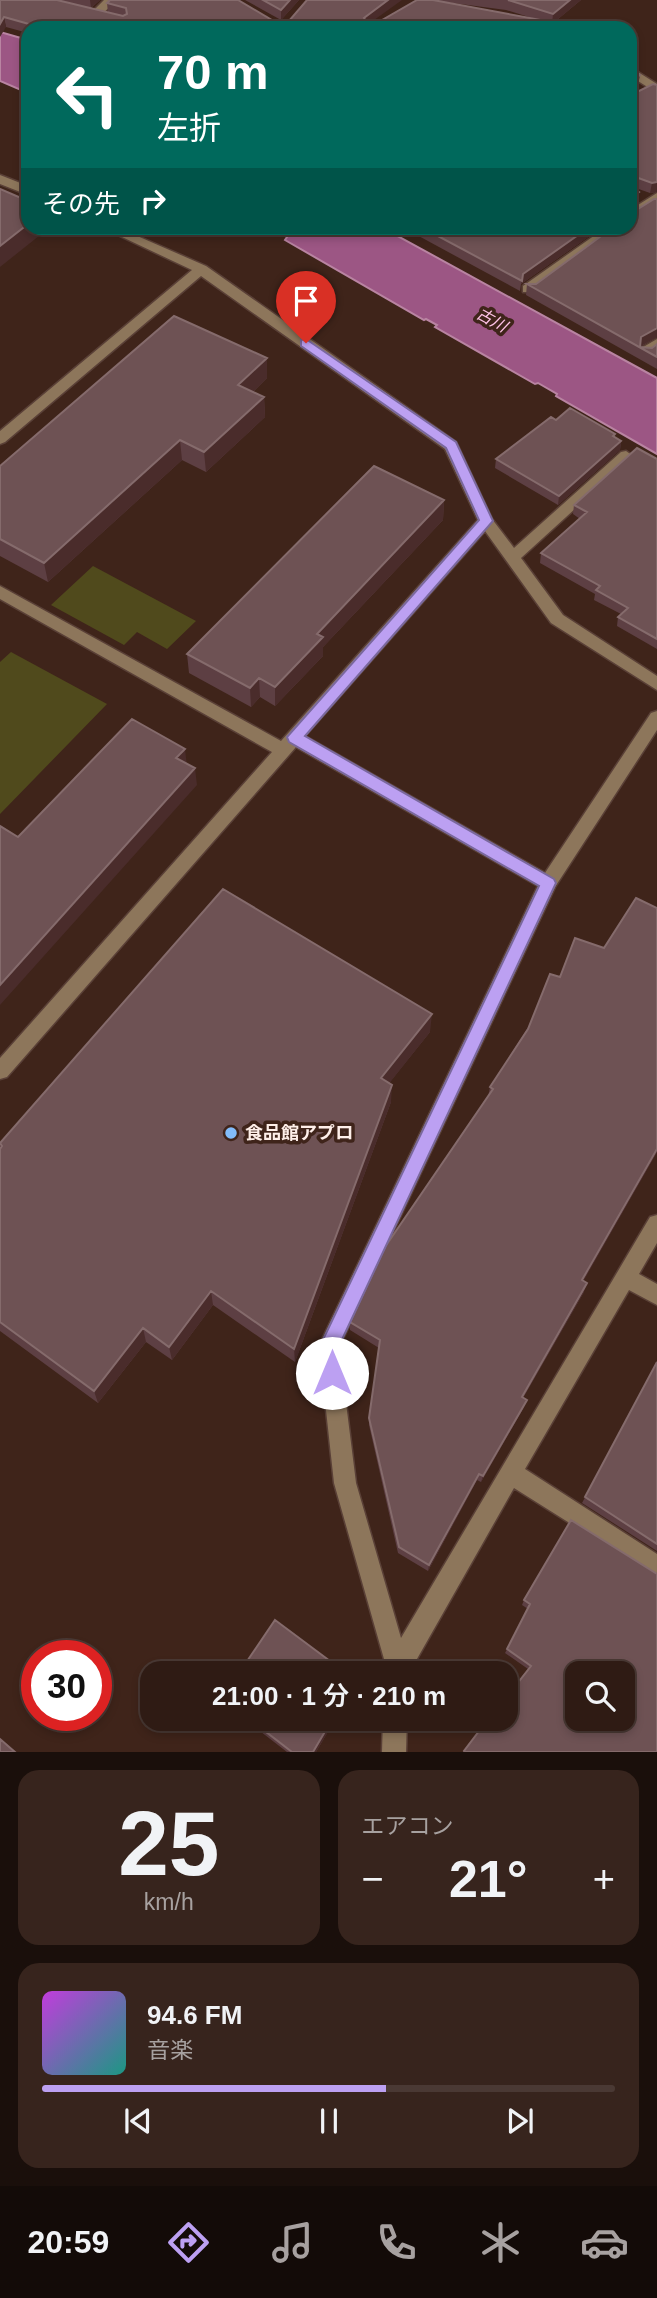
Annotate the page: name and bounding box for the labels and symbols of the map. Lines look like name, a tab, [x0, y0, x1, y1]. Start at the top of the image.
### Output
pin	[276, 271, 336, 343]
water label: 古川	[474, 305, 512, 336]
place label: 食品館アプロ	[245, 1123, 353, 1143]
marker: 食品館アプロ	[223, 1125, 239, 1141]
position arrow	[295, 1336, 369, 1410]
speed limit sign: 30	[21, 1640, 112, 1731]

